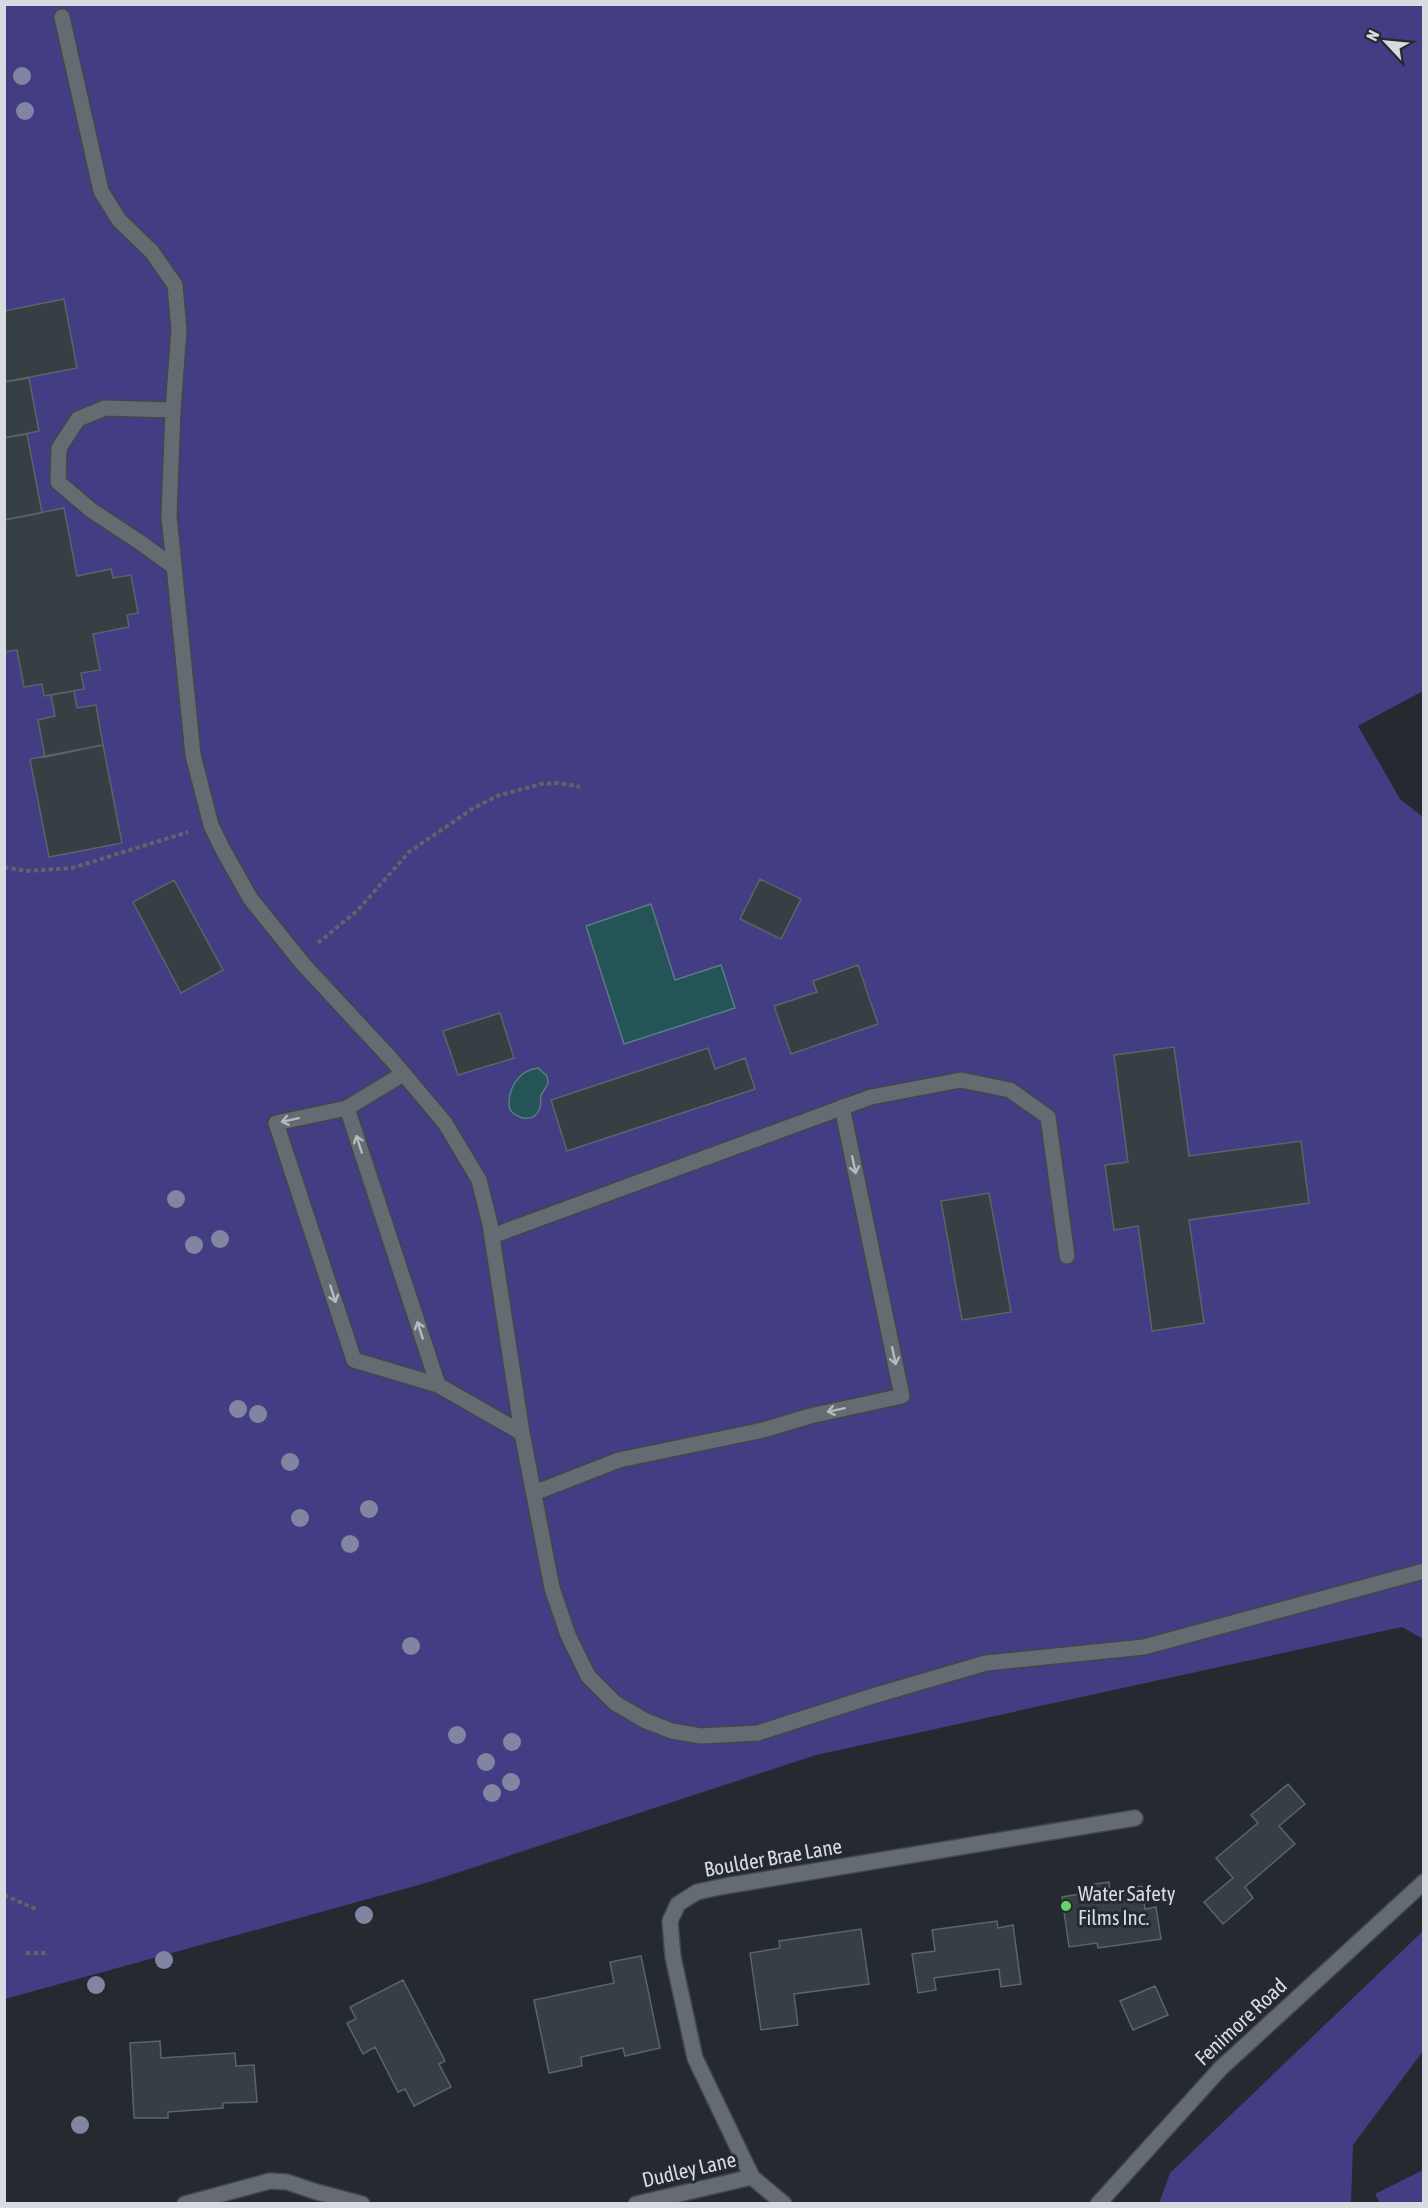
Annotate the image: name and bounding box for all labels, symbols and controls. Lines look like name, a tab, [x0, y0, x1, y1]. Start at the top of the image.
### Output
north arrow	[1356, 12, 1416, 72]
text: N	[1362, 27, 1383, 44]
one-way arrow	[281, 1115, 300, 1126]
one-way arrow	[353, 1135, 364, 1154]
one-way arrow	[849, 1154, 860, 1174]
one-way arrow	[328, 1285, 339, 1303]
one-way arrow	[413, 1321, 424, 1340]
one-way arrow	[889, 1345, 900, 1365]
one-way arrow	[826, 1405, 846, 1416]
street label: Boulder Brae Lane	[702, 1833, 844, 1881]
place label: Water Safety Films Inc.	[1078, 1881, 1176, 1929]
marker: Water Safety Films Inc.	[1059, 1899, 1073, 1913]
street label: Fenimore Road	[1190, 1973, 1291, 2070]
street label: Dudley Lane	[639, 2147, 738, 2191]

